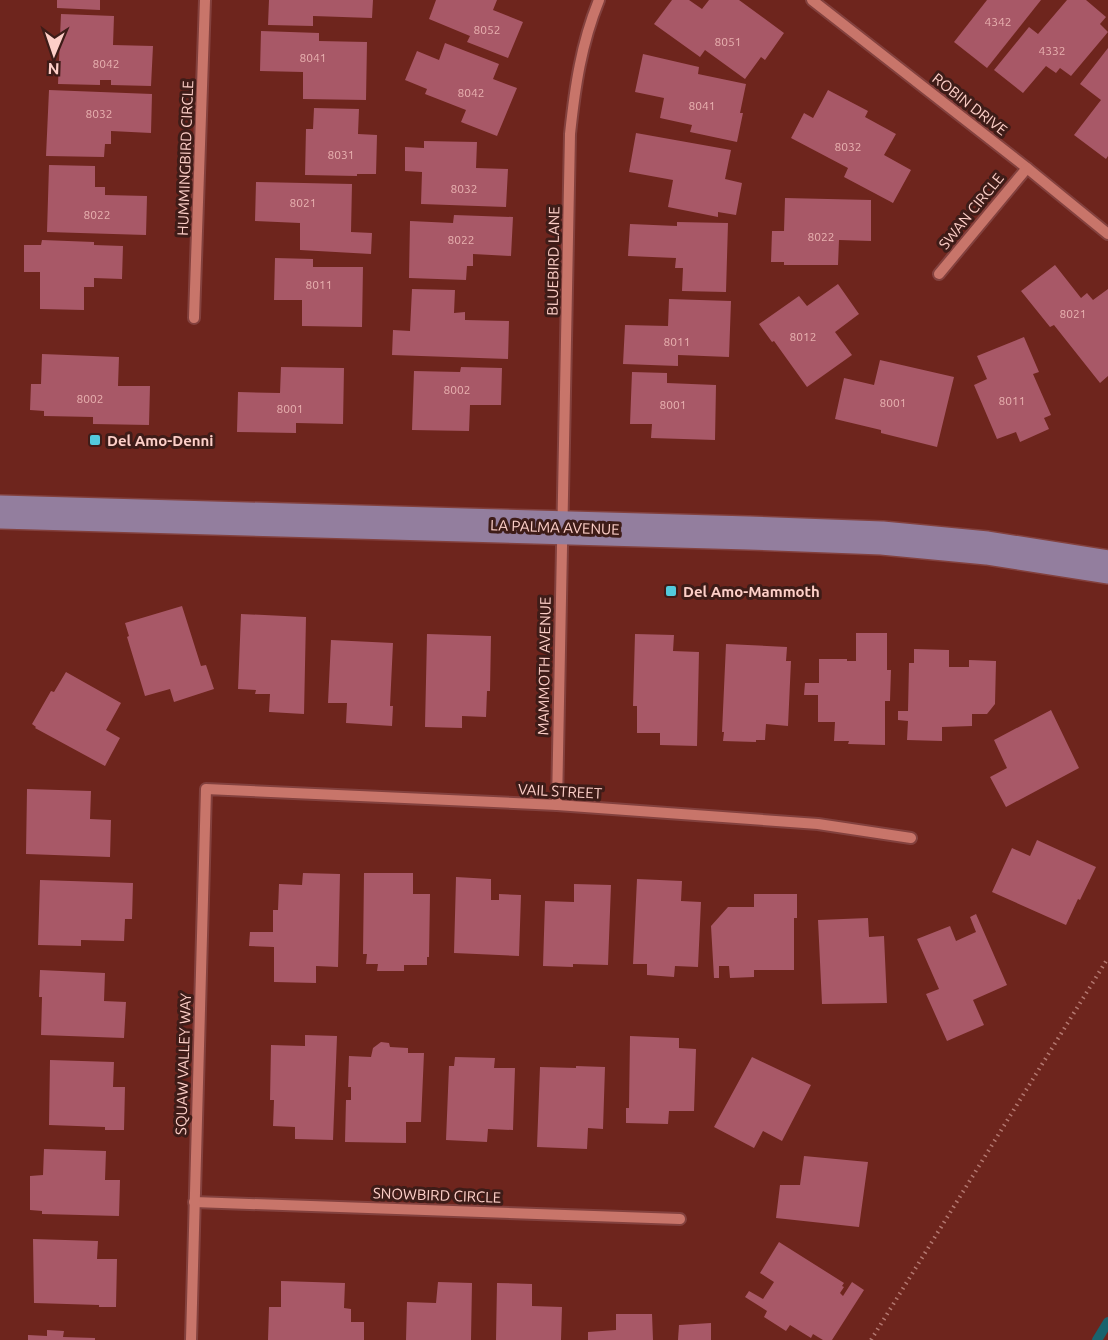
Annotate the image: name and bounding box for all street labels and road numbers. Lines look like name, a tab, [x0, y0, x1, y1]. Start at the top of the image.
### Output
street label: ROBIN DRIVE	[929, 70, 1011, 138]
street label: HUMMINGBIRD CIRCLE	[174, 80, 196, 236]
street label: SWAN CIRCLE	[935, 170, 1007, 252]
street label: BLUEBIRD LANE	[544, 206, 562, 316]
street label: LA PALMA AVENUE	[490, 516, 620, 538]
street label: MAMMOTH AVENUE	[534, 596, 554, 736]
street label: VAIL STREET	[518, 780, 603, 802]
street label: SQUAW VALLEY WAY	[172, 992, 194, 1135]
street label: SNOWBIRD CIRCLE	[373, 1184, 501, 1206]

